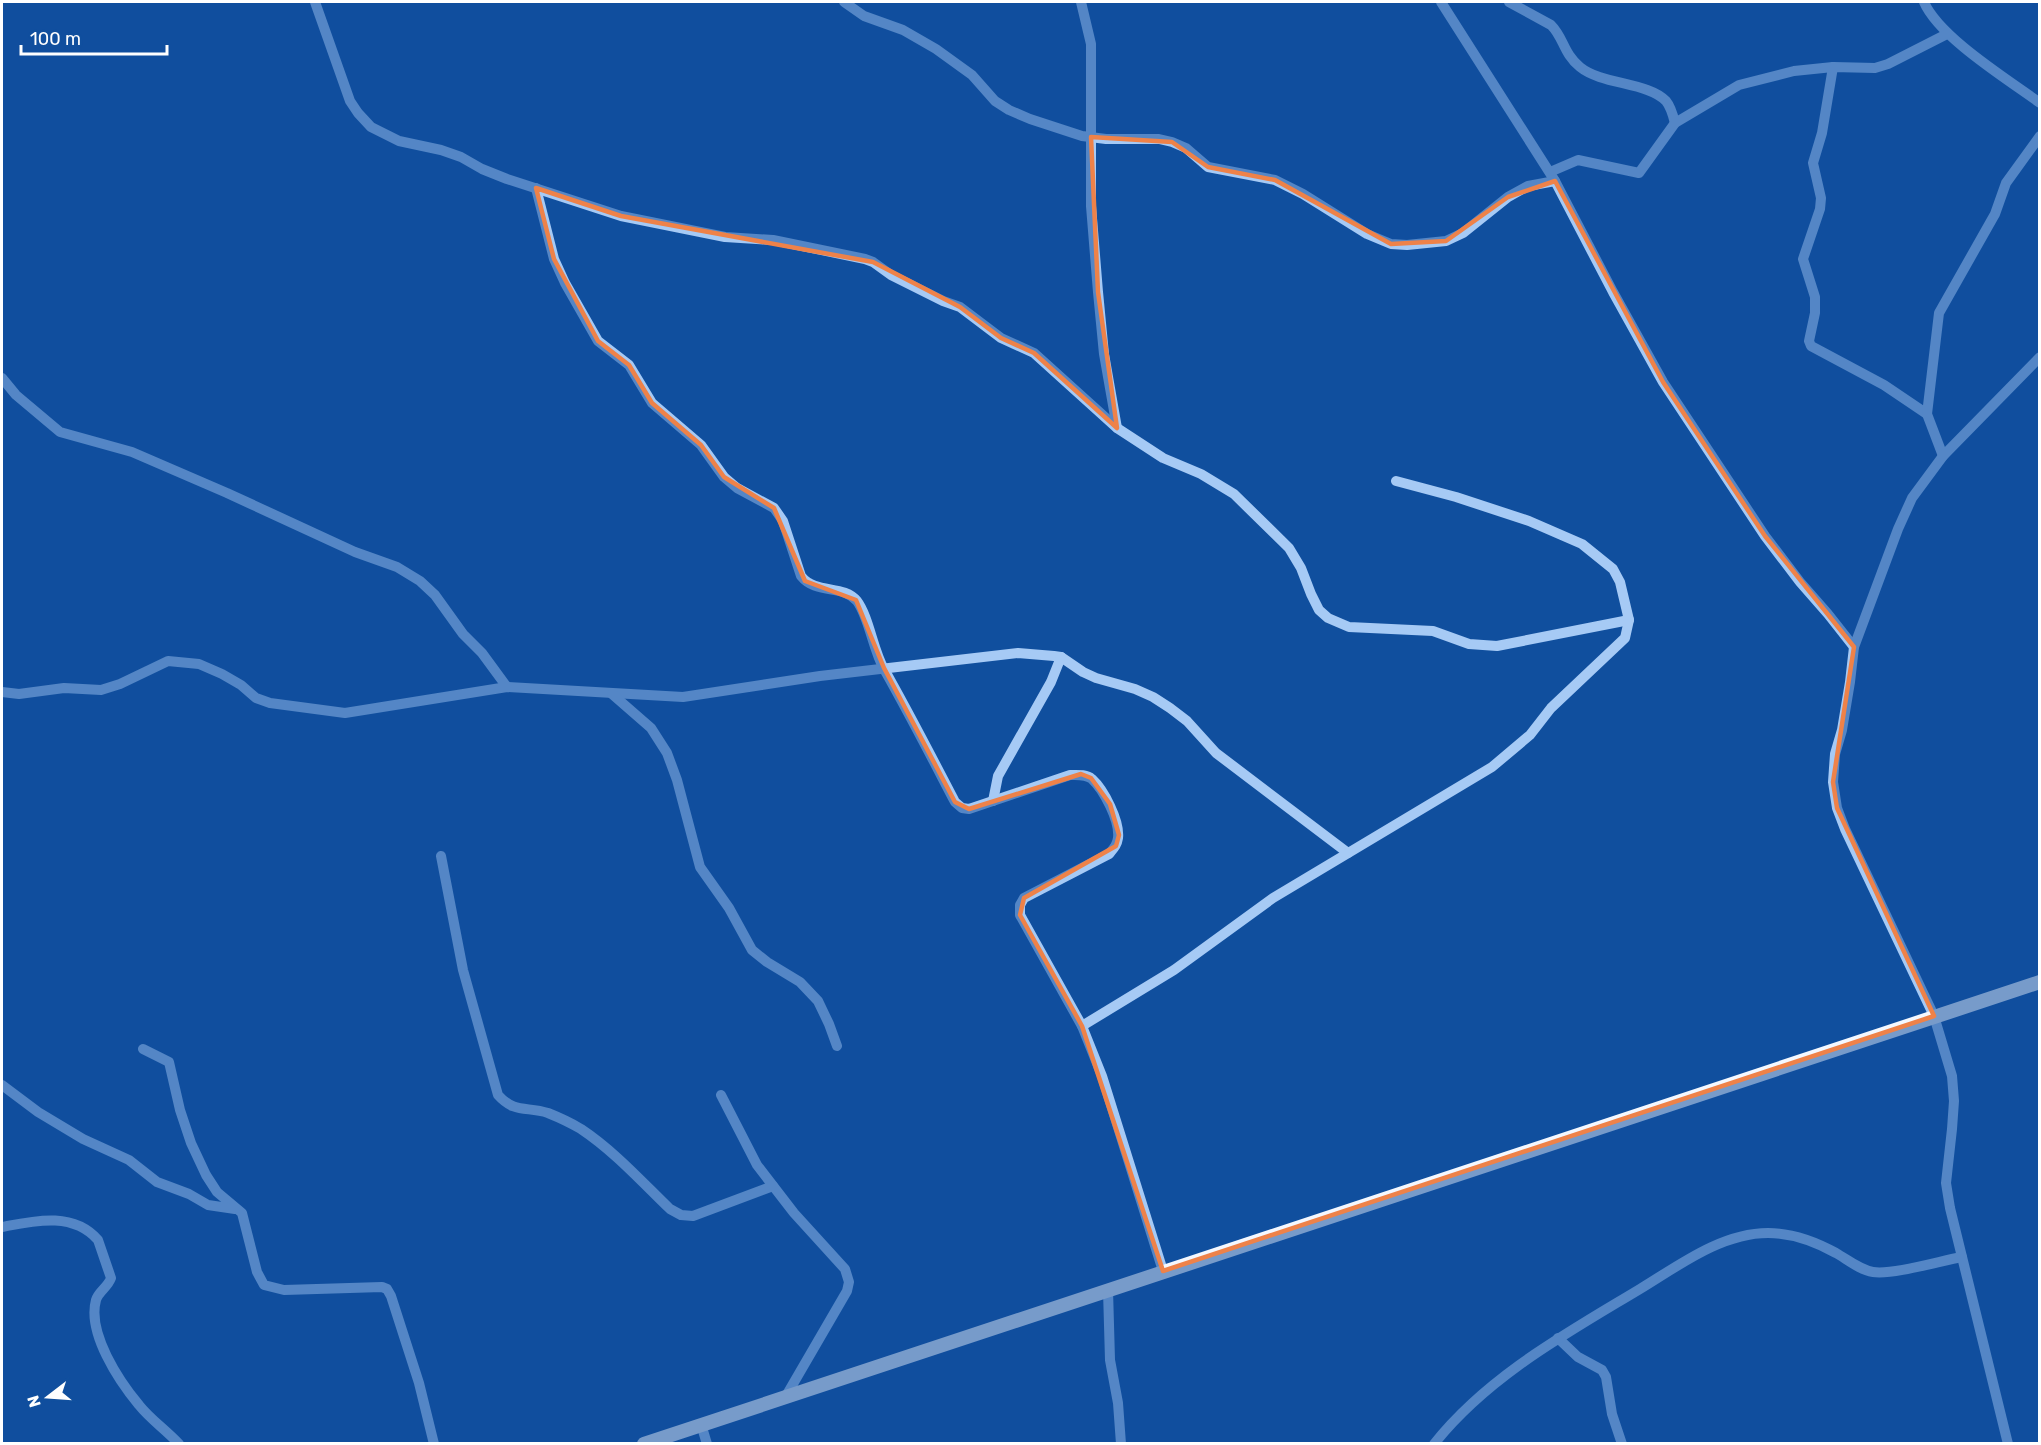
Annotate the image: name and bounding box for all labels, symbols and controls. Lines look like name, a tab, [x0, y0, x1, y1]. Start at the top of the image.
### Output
scale bar	[21, 18, 166, 56]
text: 100 m	[30, 28, 81, 50]
north arrow	[18, 1367, 78, 1427]
text: N	[23, 1393, 45, 1410]

